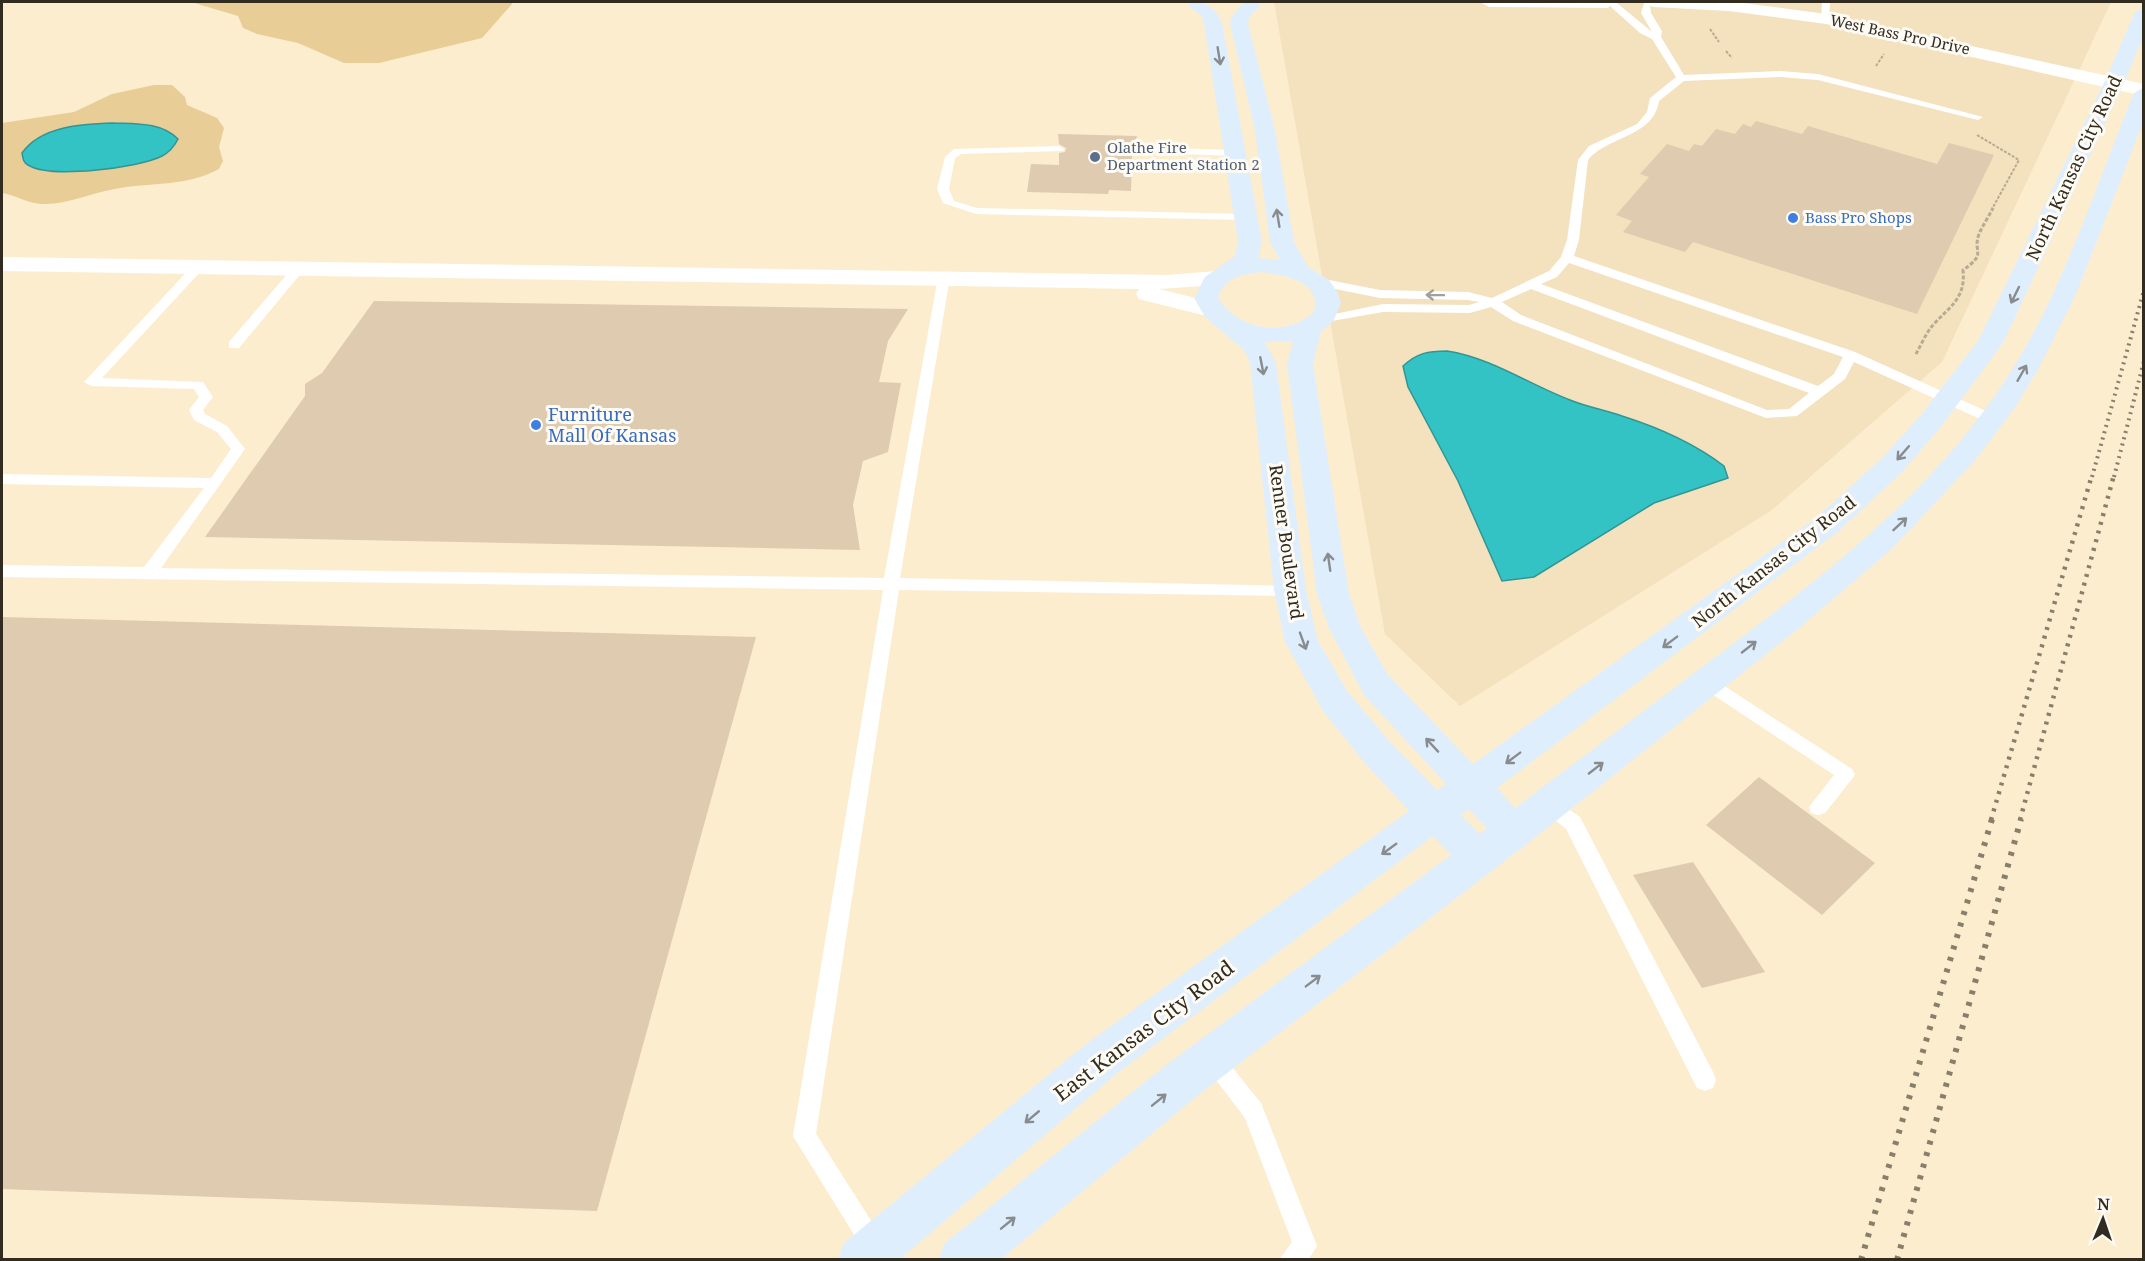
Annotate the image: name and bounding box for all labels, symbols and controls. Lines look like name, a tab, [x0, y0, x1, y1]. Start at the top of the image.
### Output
street label: West Bass Pro Drive	[1828, 9, 1972, 59]
one-way arrow	[1213, 46, 1224, 65]
street label: North Kansas City Road	[2020, 71, 2127, 264]
place label: Olathe Fire Department Station 2	[1107, 137, 1260, 174]
marker: Olathe Fire Department Station 2	[1088, 150, 1102, 164]
place label: Bass Pro Shops	[1805, 207, 1912, 227]
one-way arrow	[1273, 209, 1284, 228]
marker: Bass Pro Shops	[1786, 211, 1800, 225]
one-way arrow	[2008, 285, 2020, 303]
one-way arrow	[1426, 289, 1446, 301]
one-way arrow	[1257, 356, 1268, 375]
one-way arrow	[2016, 365, 2028, 382]
place label: Furniture Mall Of Kansas	[548, 402, 676, 447]
marker: Furniture Mall Of Kansas	[529, 418, 543, 432]
one-way arrow	[1896, 445, 1910, 460]
street label: Renner Boulevard	[1264, 463, 1310, 621]
street label: North Kansas City Road	[1686, 490, 1860, 633]
one-way arrow	[1892, 517, 1907, 531]
one-way arrow	[1323, 552, 1334, 572]
one-way arrow	[1298, 632, 1309, 650]
one-way arrow	[1662, 635, 1678, 648]
one-way arrow	[1741, 641, 1757, 654]
one-way arrow	[1425, 738, 1439, 753]
one-way arrow	[1506, 751, 1522, 764]
one-way arrow	[1587, 761, 1603, 774]
one-way arrow	[1382, 843, 1398, 855]
street label: East Kansas City Road	[1048, 953, 1239, 1107]
one-way arrow	[1305, 975, 1321, 987]
one-way arrow	[1151, 1093, 1167, 1106]
one-way arrow	[1025, 1110, 1040, 1124]
north arrow	[2073, 1189, 2133, 1249]
text: N	[2097, 1193, 2111, 1215]
one-way arrow	[999, 1216, 1015, 1229]

